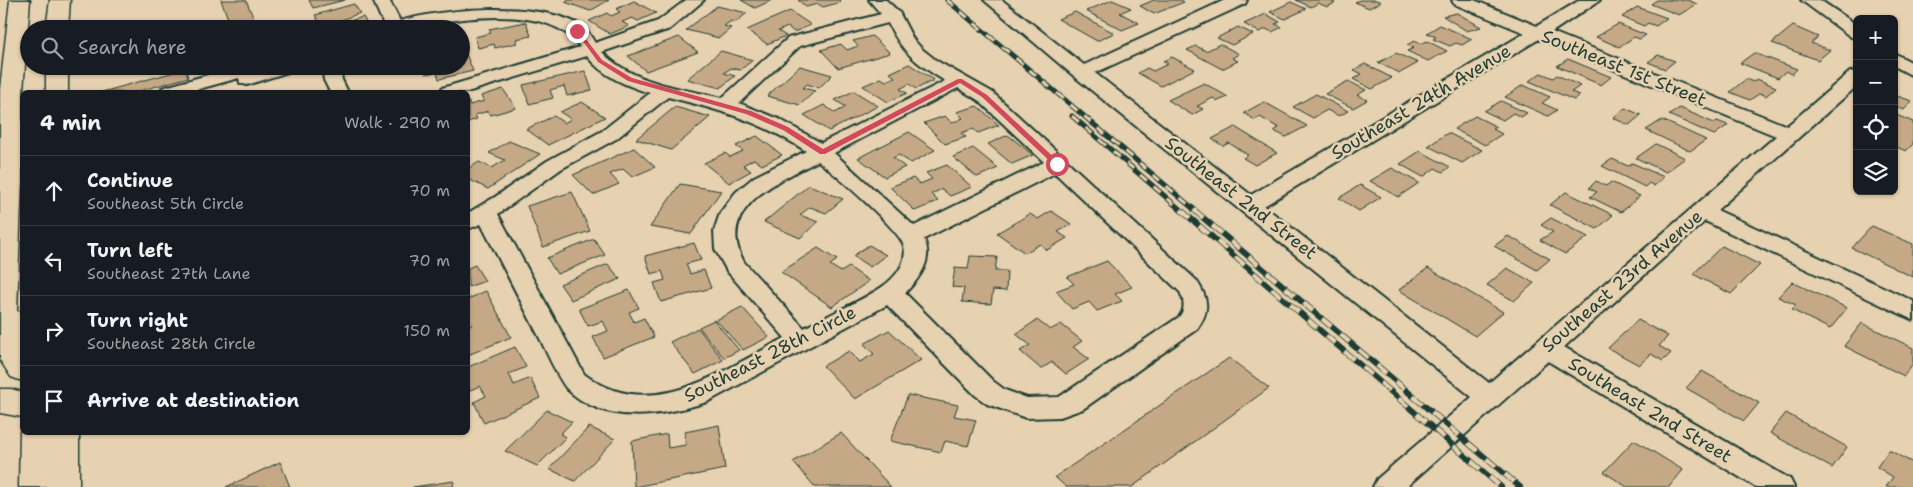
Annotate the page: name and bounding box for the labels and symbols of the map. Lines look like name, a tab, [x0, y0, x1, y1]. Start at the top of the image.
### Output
route end	[566, 20, 589, 43]
street label: Southeast 1st Street	[1538, 24, 1710, 112]
street label: Southeast 24th Avenue	[1327, 39, 1515, 165]
street label: Southeast 2nd Street	[1160, 131, 1322, 265]
route start	[1046, 153, 1069, 176]
street label: Southeast 23rd Avenue	[1536, 204, 1708, 358]
street label: Southeast 28th Circle	[680, 300, 860, 408]
street label: Southeast 2nd Street	[1564, 352, 1736, 468]

